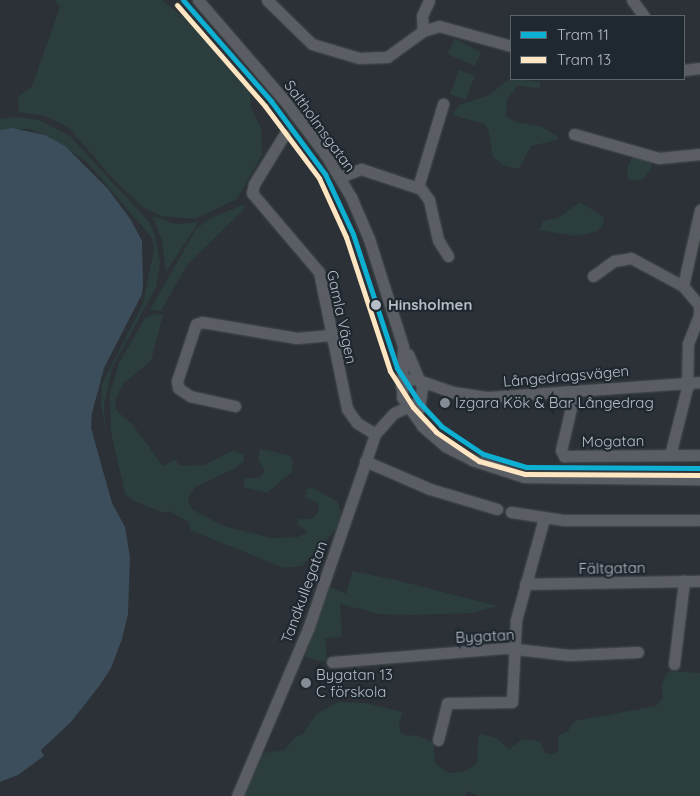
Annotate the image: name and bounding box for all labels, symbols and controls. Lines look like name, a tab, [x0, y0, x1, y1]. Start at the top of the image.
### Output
legend	[510, 15, 685, 80]
text: Tram 11	[557, 25, 609, 44]
text: Tram 13	[557, 50, 611, 69]
street label: Saltholmsgatan	[281, 77, 359, 175]
street label: Gamla Vägen	[323, 269, 361, 365]
place label: Hinsholmen	[388, 296, 472, 314]
marker: Hinsholmen	[368, 297, 384, 313]
street label: Långedragsvägen	[502, 362, 630, 390]
place label: Izgara Kök & Bar Långedrag	[455, 394, 654, 412]
marker: Izgara Kök & Bar Långedrag	[439, 397, 451, 409]
street label: Mogatan	[582, 431, 644, 451]
street label: Tandkullegatan	[277, 539, 331, 645]
street label: Fältgatan	[578, 558, 646, 578]
street label: Bygatan	[455, 625, 515, 647]
place label: Bygatan 13 C förskola	[316, 665, 393, 700]
marker: Bygatan 13 C förskola	[300, 677, 312, 689]

